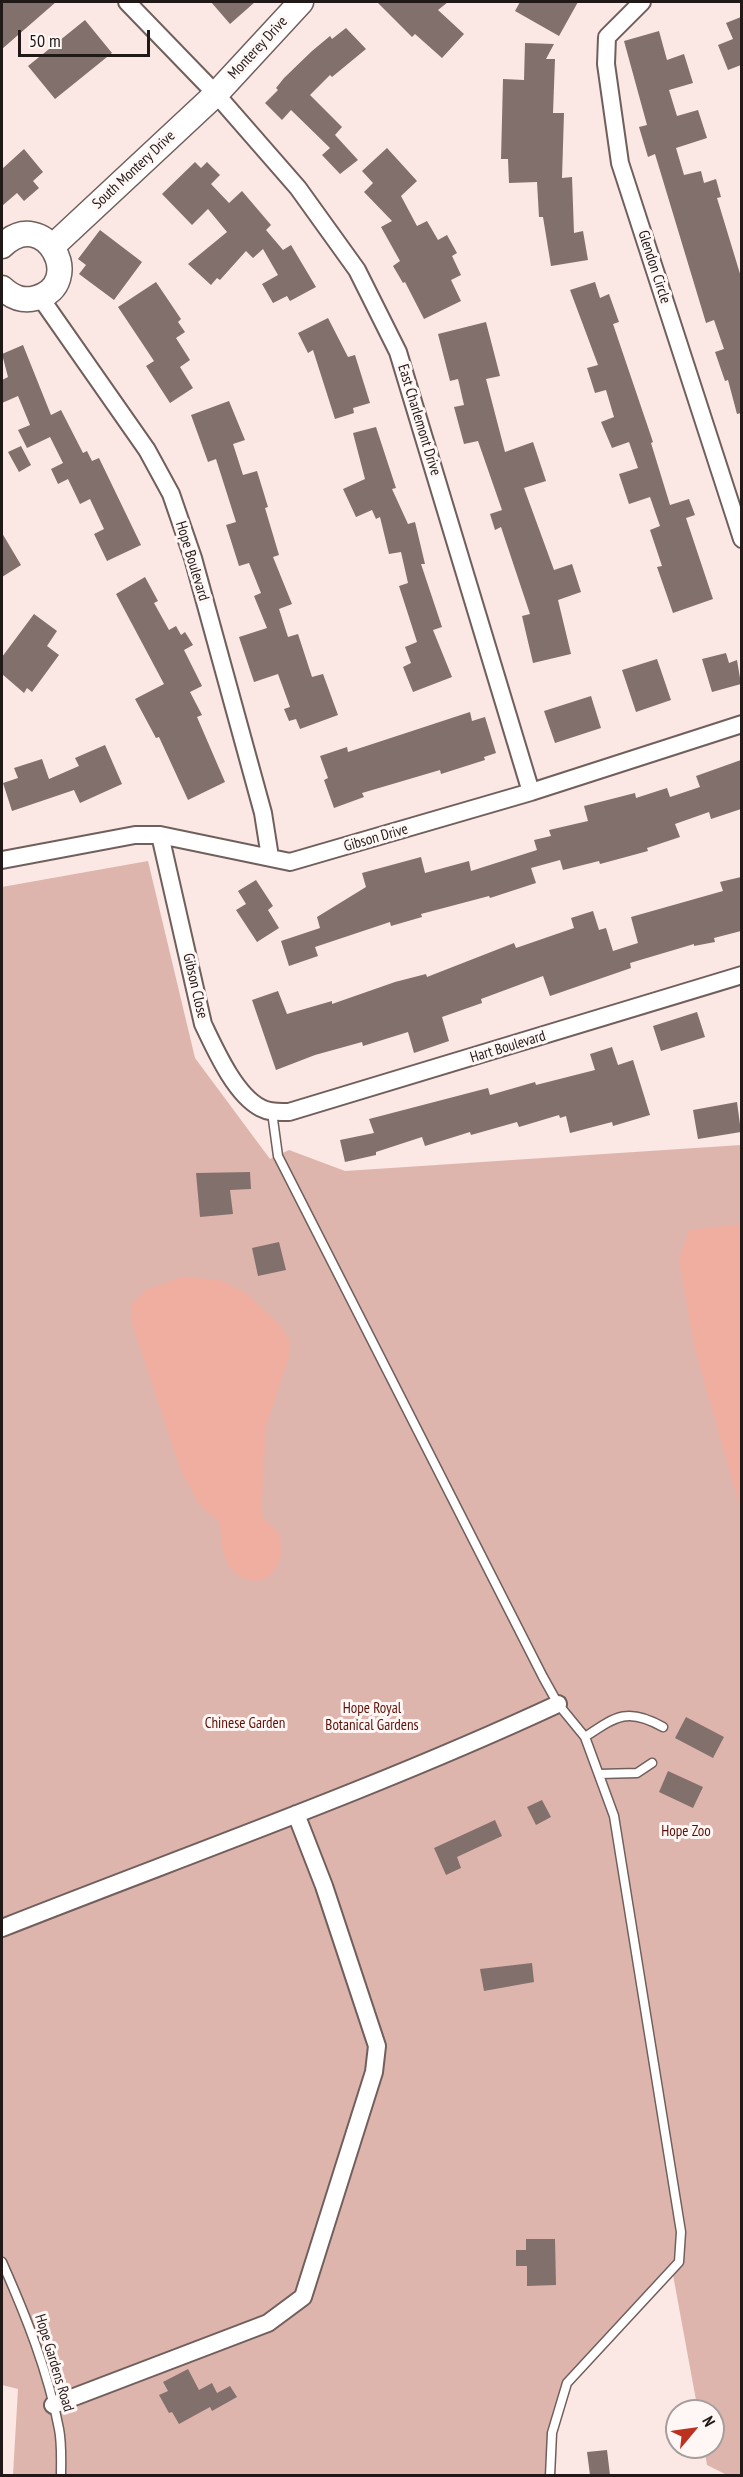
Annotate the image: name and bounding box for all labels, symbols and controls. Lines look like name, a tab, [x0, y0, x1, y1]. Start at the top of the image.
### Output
street label: Monterey Drive	[224, 13, 292, 83]
scale bar	[21, 18, 153, 56]
text: 50 m	[29, 29, 61, 52]
street label: South Montery Drive	[89, 127, 179, 213]
street label: Glendon Circle	[634, 228, 674, 306]
street label: East Charlemont Drive	[394, 362, 444, 478]
street label: Hope Boulevard	[171, 519, 213, 603]
street label: Gibson Drive	[342, 820, 410, 856]
street label: Gibson Close	[179, 952, 211, 1020]
street label: Hart Boulevard	[468, 1027, 548, 1067]
park label: Hope Royal Botanical Gardens	[325, 1700, 419, 1735]
park label: Chinese Garden	[205, 1715, 285, 1733]
park label: Hope Zoo	[661, 1823, 711, 1841]
street label: Hope Gardens Road	[31, 2312, 77, 2414]
north arrow	[665, 2399, 725, 2459]
text: N	[698, 2413, 720, 2430]

